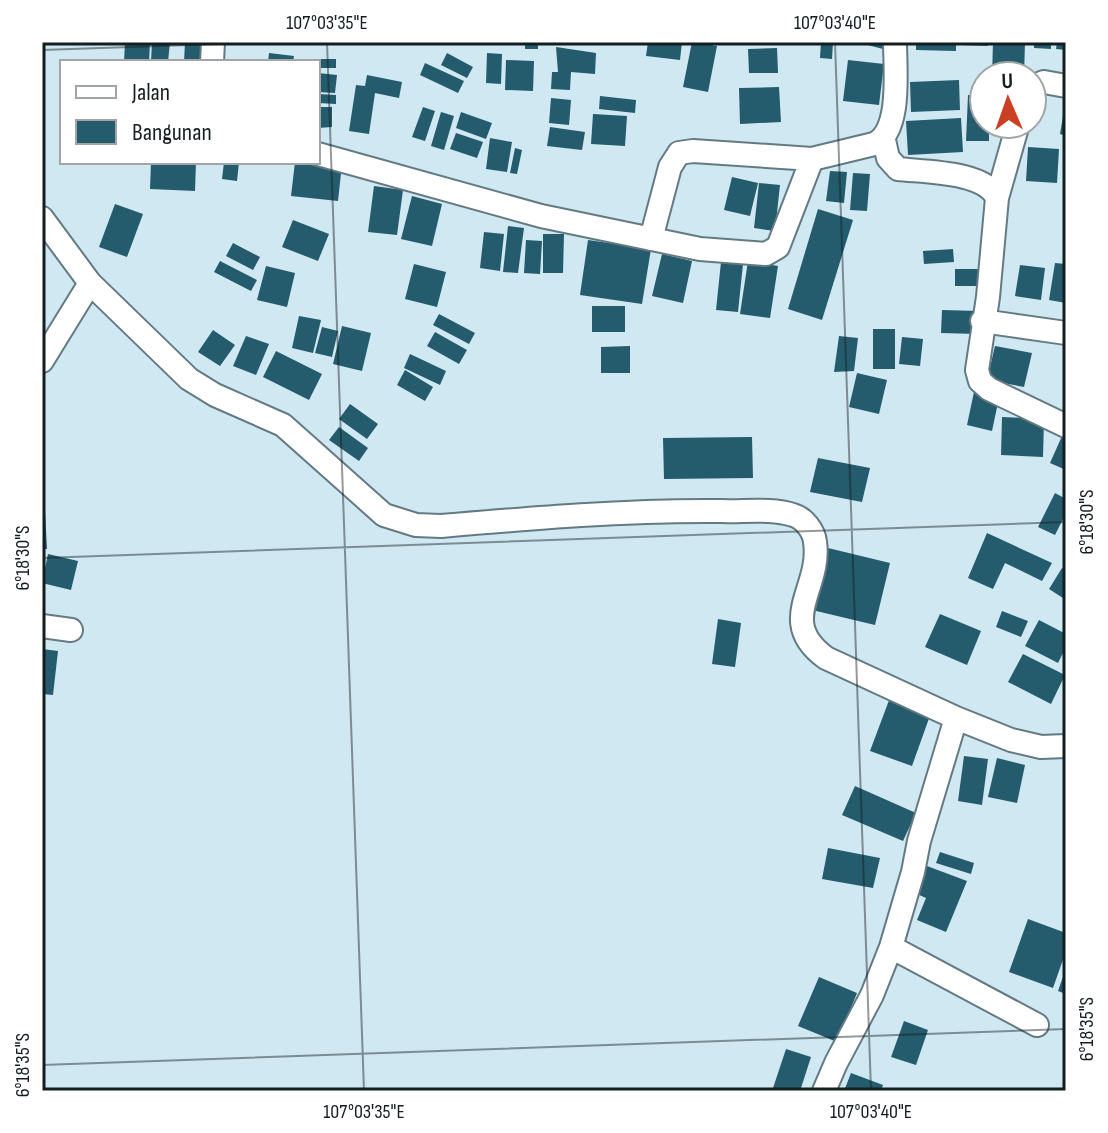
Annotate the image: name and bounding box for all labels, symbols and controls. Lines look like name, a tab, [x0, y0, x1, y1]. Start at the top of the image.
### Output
text: 107°03'35"E	[286, 11, 368, 35]
text: 107°03'40"E	[794, 11, 876, 35]
legend	[60, 60, 320, 164]
north arrow	[968, 60, 1048, 140]
text: U	[1001, 68, 1014, 95]
text: Jalan	[131, 78, 170, 107]
text: Bangunan	[132, 118, 212, 147]
text: 6°18'30"S	[1075, 489, 1099, 555]
text: 6°18'30"S	[11, 525, 35, 591]
text: 6°18'35"S	[1075, 997, 1099, 1061]
text: 6°18'35"S	[11, 1033, 35, 1097]
text: 107°03'35"E	[323, 1100, 405, 1124]
text: 107°03'40"E	[830, 1100, 912, 1124]

